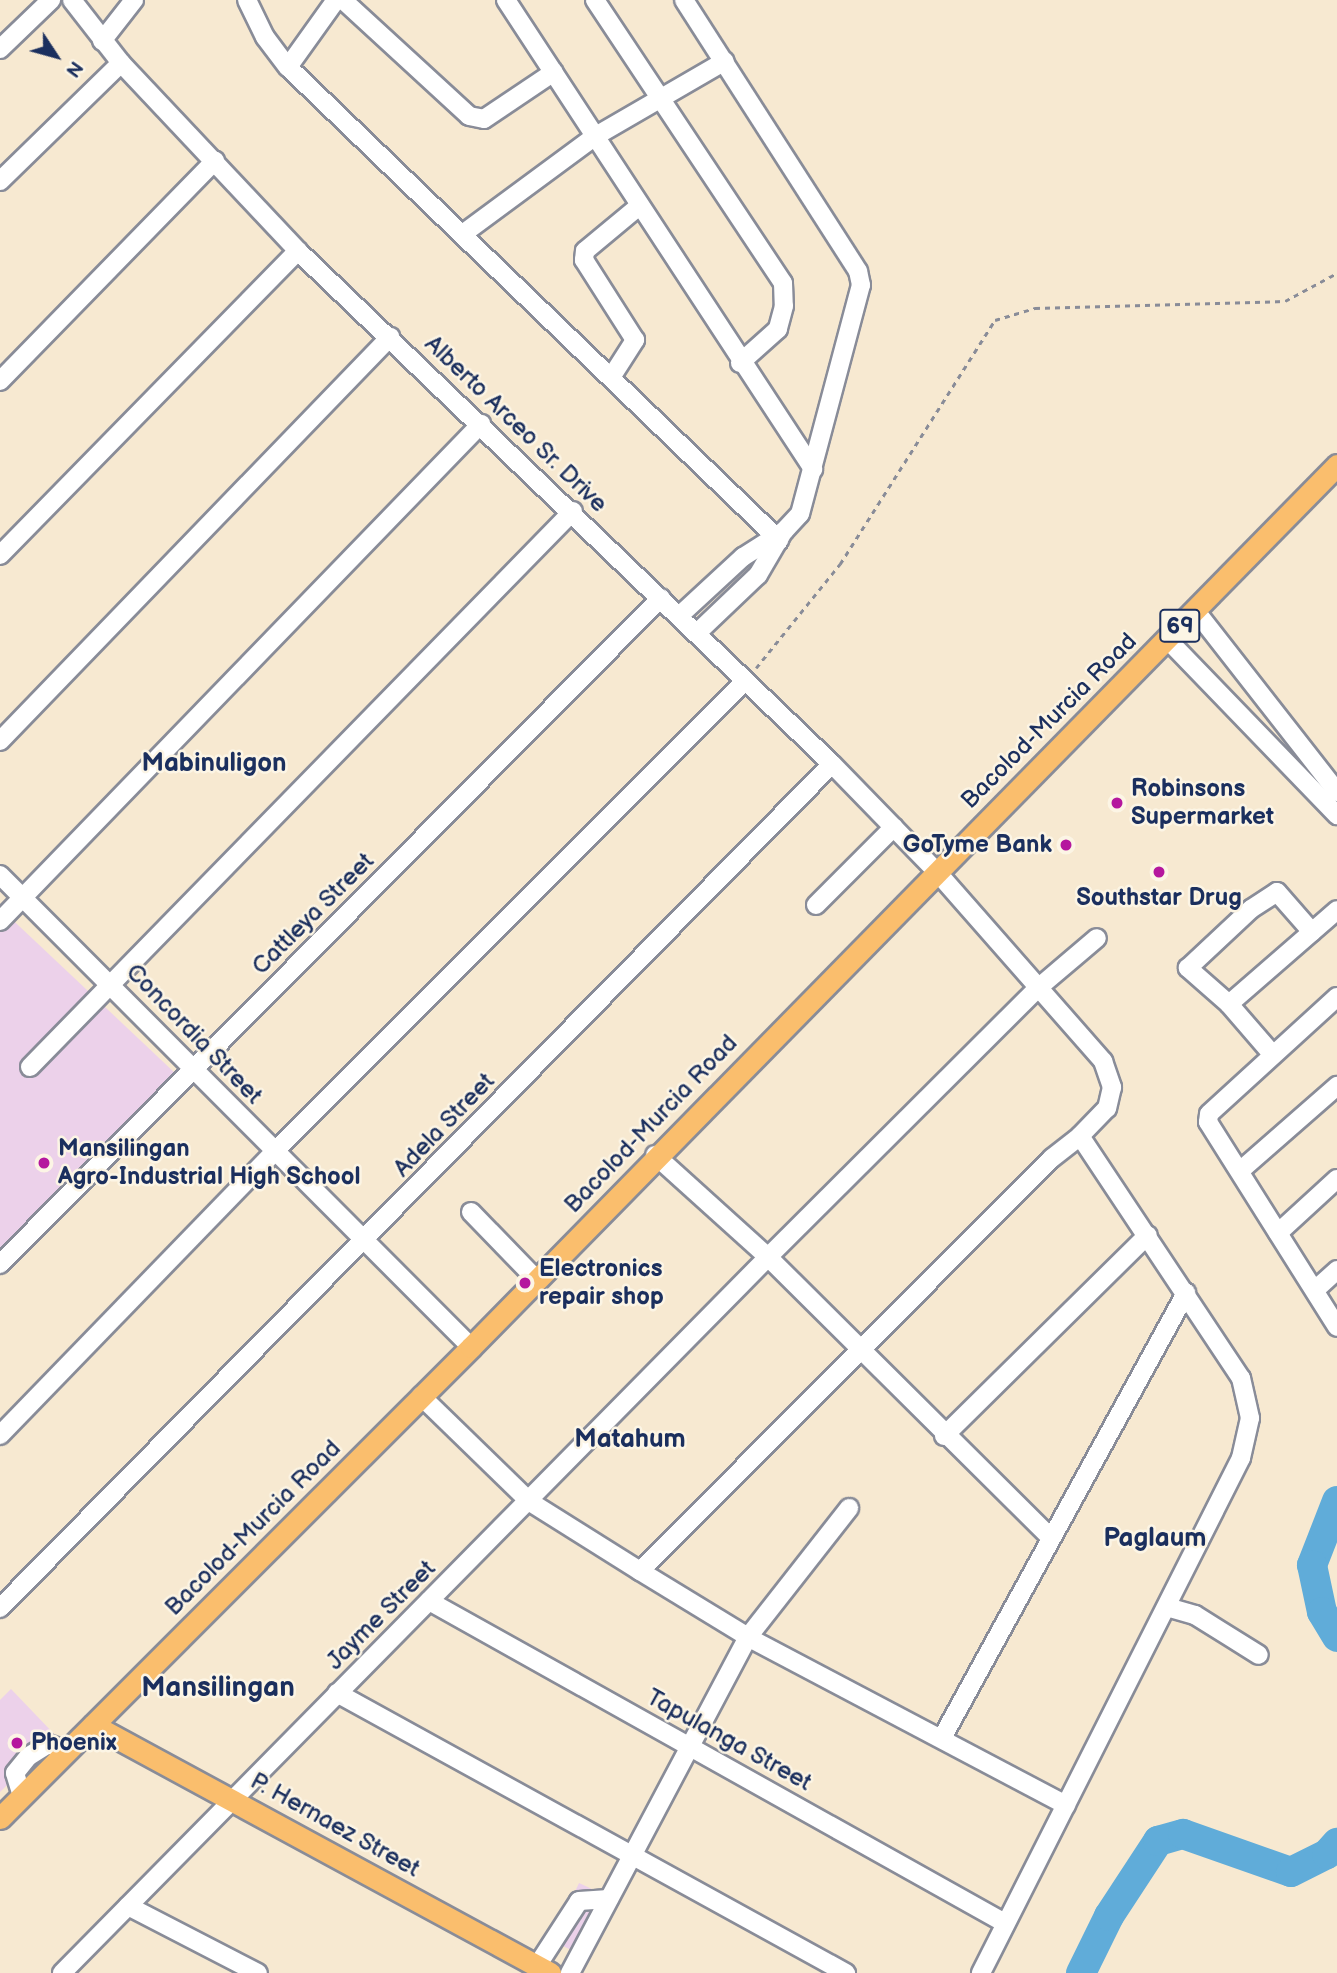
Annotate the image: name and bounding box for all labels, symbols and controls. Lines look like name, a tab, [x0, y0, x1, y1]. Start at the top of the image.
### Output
north arrow	[21, 21, 91, 91]
text: N	[60, 56, 87, 81]
street label: Alberto Arceo Sr. Drive	[419, 329, 613, 519]
road number: 69	[1159, 606, 1201, 646]
street label: Bacolod-Murcia Road	[955, 627, 1143, 815]
district label: Mabinuligon	[142, 748, 286, 780]
place label: Robinsons Supermarket	[1131, 775, 1274, 831]
marker: Robinsons Supermarket	[1109, 795, 1125, 811]
place label: GoTyme Bank	[903, 831, 1052, 859]
marker: GoTyme Bank	[1058, 837, 1074, 853]
street label: Cattleya Street	[246, 847, 380, 981]
marker: Southstar Drug	[1151, 864, 1167, 880]
place label: Southstar Drug	[1076, 884, 1242, 912]
street label: Concordia Street	[120, 958, 268, 1110]
street label: Bacolod-Murcia Road	[558, 1029, 744, 1219]
street label: Adela Street	[387, 1067, 501, 1183]
place label: Mansilingan Agro-Industrial High School	[58, 1135, 360, 1191]
marker: Mansilingan Agro-Industrial High School	[36, 1155, 52, 1171]
place label: Electronics repair shop	[539, 1255, 664, 1311]
marker: Electronics repair shop	[517, 1275, 533, 1291]
district label: Matahum	[574, 1424, 686, 1456]
street label: Bacolod-Murcia Road	[159, 1434, 347, 1622]
district label: Paglaum	[1104, 1523, 1206, 1555]
street label: Jayme Street	[320, 1554, 442, 1676]
district label: Mansilingan	[141, 1671, 295, 1705]
street label: Tapulanga Street	[641, 1683, 817, 1797]
place label: Phoenix	[31, 1729, 116, 1757]
marker: Phoenix	[9, 1735, 25, 1751]
street label: P. Hernaez Street	[245, 1767, 425, 1883]

